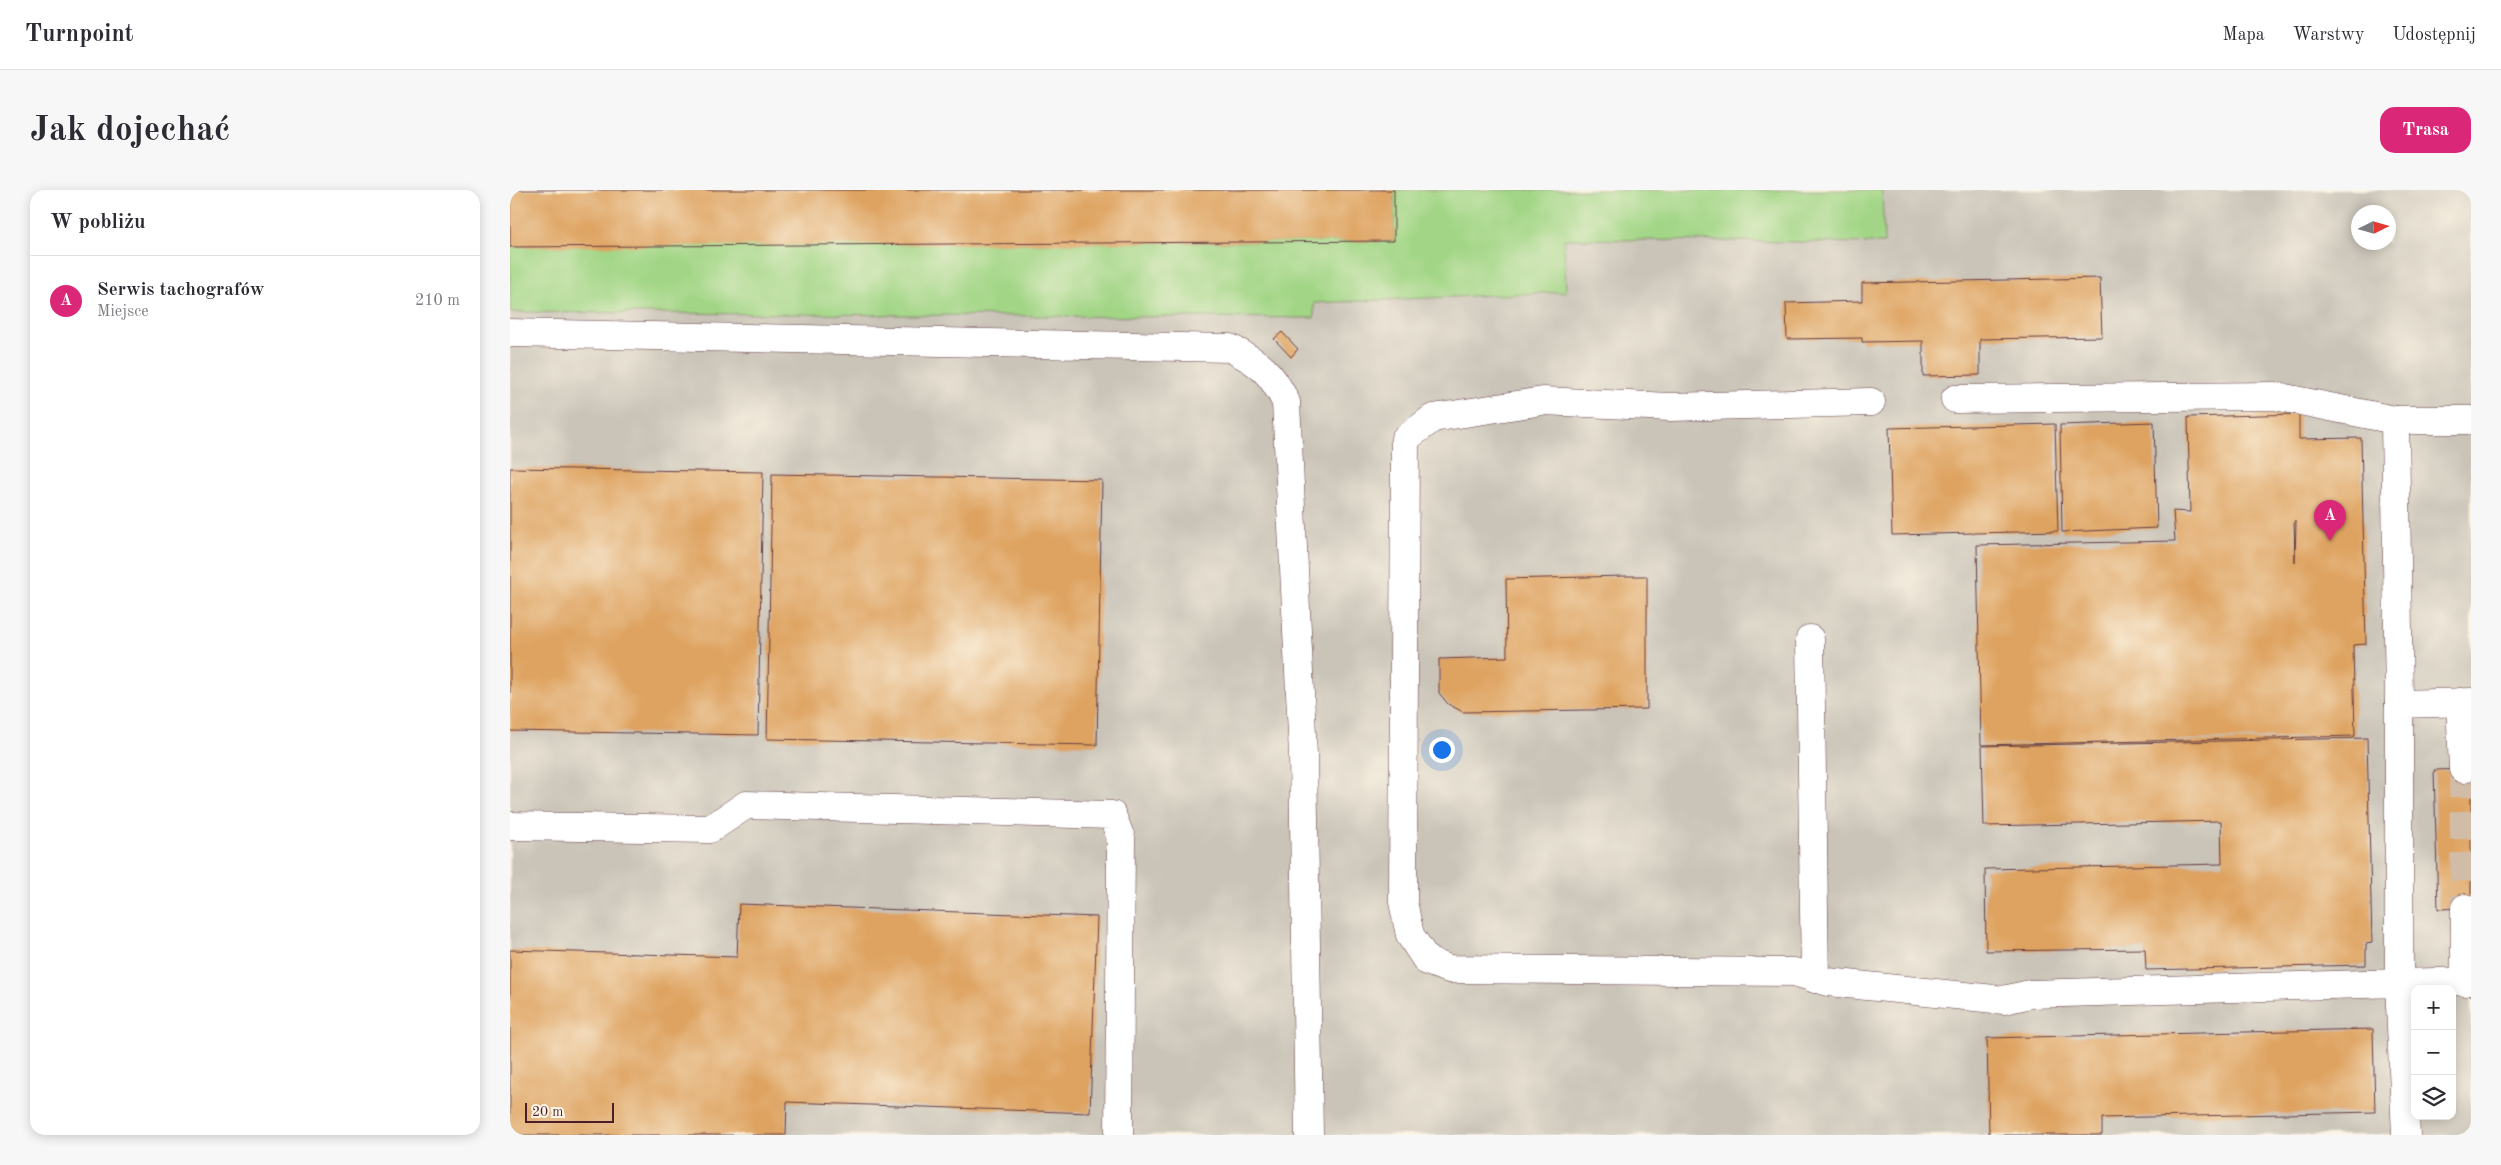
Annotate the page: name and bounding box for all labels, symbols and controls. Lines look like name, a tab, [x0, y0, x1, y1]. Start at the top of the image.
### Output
text: Turnpoint	[25, 23, 133, 47]
text: Mapa	[2223, 26, 2265, 44]
text: Warstwy	[2293, 26, 2364, 44]
text: Udostępnij	[2392, 26, 2476, 44]
button: Trasa	[2380, 107, 2471, 153]
text: Jak dojechać	[30, 113, 230, 148]
north arrow	[2351, 205, 2396, 250]
text: W pobliżu	[50, 212, 145, 233]
text: Serwis tachografów	[97, 281, 265, 300]
text: A	[60, 293, 72, 309]
text: 210 m	[415, 293, 460, 309]
text: Miejsce	[97, 304, 149, 320]
pin: A	[2314, 500, 2346, 541]
your location	[1429, 737, 1455, 763]
map controls	[2411, 985, 2456, 1120]
button: +	[2411, 985, 2456, 1030]
button: −	[2411, 1030, 2456, 1075]
button: layers	[2411, 1075, 2456, 1120]
scale bar	[525, 1100, 614, 1123]
text: 20 m	[532, 1105, 563, 1119]

